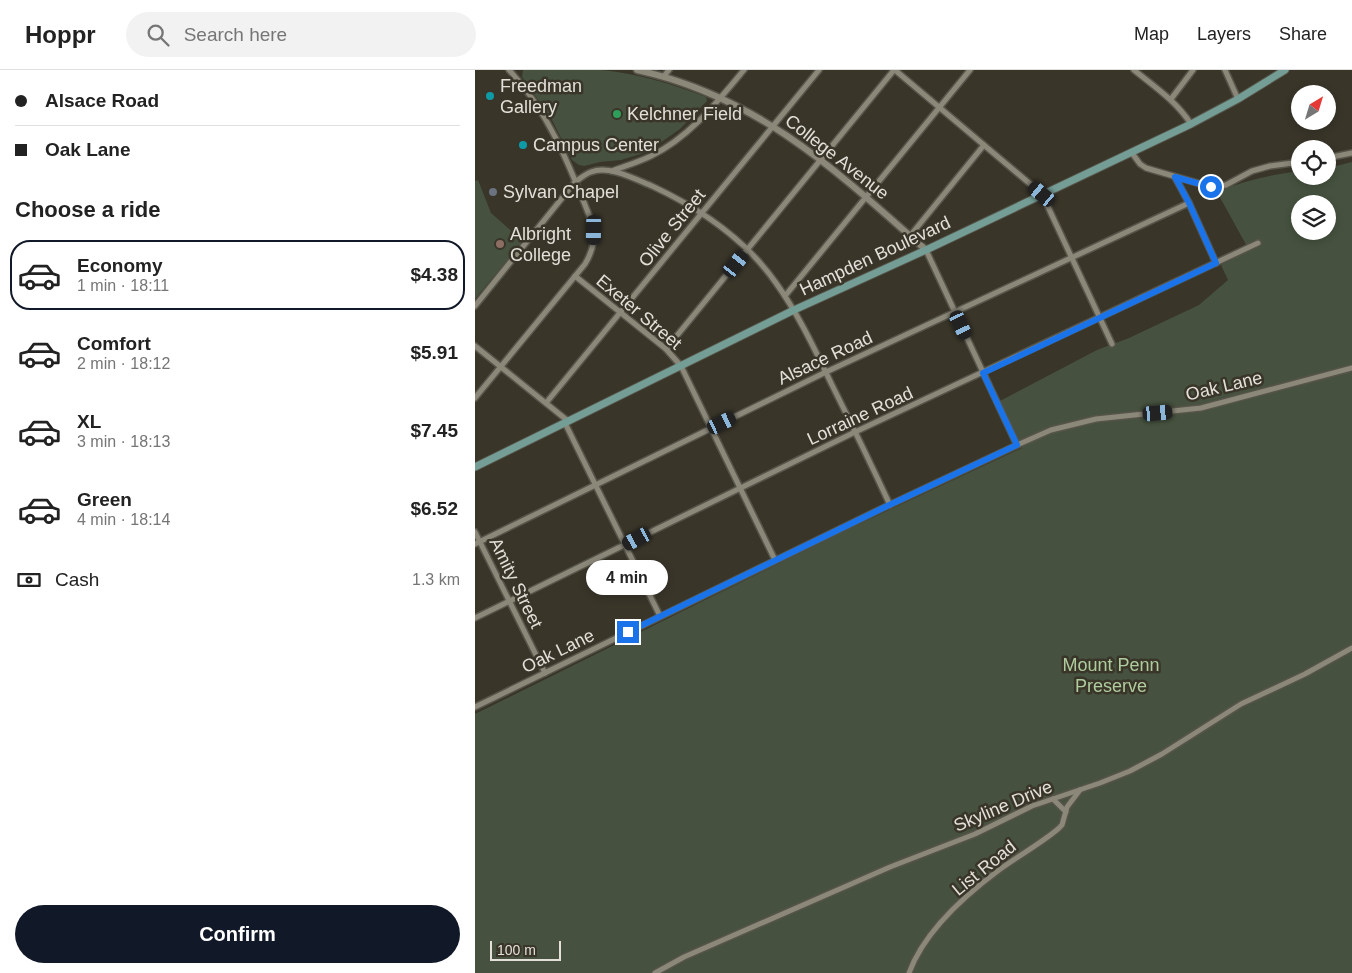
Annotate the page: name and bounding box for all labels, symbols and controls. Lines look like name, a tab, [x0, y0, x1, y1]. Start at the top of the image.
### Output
search box	[126, 12, 476, 57]
text: Hoppr	[25, 21, 96, 48]
icon: search	[144, 21, 172, 49]
text: Search here	[184, 24, 287, 45]
text: Map	[1134, 24, 1169, 44]
text: Layers	[1197, 24, 1251, 44]
text: Share	[1279, 24, 1327, 44]
place label: Freedman Gallery	[500, 76, 582, 117]
north arrow	[1291, 85, 1336, 130]
map controls	[1291, 85, 1336, 240]
text: Alsace Road	[45, 90, 159, 111]
marker: Freedman Gallery	[484, 90, 496, 102]
place label: Kelchner Field	[627, 104, 742, 124]
marker: Kelchner Field	[611, 108, 623, 120]
street label: College Avenue	[781, 110, 893, 204]
place label: Campus Center	[533, 135, 659, 155]
text: Oak Lane	[45, 139, 131, 160]
marker: Campus Center	[517, 139, 529, 151]
button: locate	[1291, 140, 1336, 185]
route start	[1200, 176, 1222, 198]
car	[1025, 179, 1058, 209]
place label: Sylvan Chapel	[503, 182, 619, 202]
street label: Olive Street	[635, 185, 709, 271]
marker: Sylvan Chapel	[487, 186, 499, 198]
button: layers	[1291, 195, 1336, 240]
text: Choose a ride	[15, 197, 160, 222]
street label: Hampden Boulevard	[796, 212, 954, 300]
car	[586, 215, 601, 245]
place label: Albright College	[510, 224, 571, 265]
marker: Albright College	[494, 238, 506, 250]
car	[720, 248, 751, 280]
icon: car	[17, 253, 62, 298]
text: Economy	[77, 255, 163, 276]
text: $4.38	[410, 264, 458, 285]
street label: Exeter Street	[592, 271, 686, 353]
text: 1 min · 18:11	[77, 277, 169, 294]
car	[947, 308, 974, 342]
street label: Alsace Road	[775, 327, 875, 389]
icon: car	[17, 331, 62, 376]
text: Comfort	[77, 333, 151, 354]
text: $5.91	[410, 342, 458, 363]
text: 2 min · 18:12	[77, 355, 170, 372]
street label: Oak Lane	[1184, 367, 1264, 405]
street label: Lorraine Road	[804, 383, 916, 449]
car	[1142, 404, 1173, 422]
icon: car	[17, 409, 62, 454]
car	[705, 410, 738, 436]
text: XL	[77, 411, 101, 432]
text: $7.45	[410, 420, 458, 441]
text: 3 min · 18:13	[77, 433, 170, 450]
icon: car	[17, 487, 62, 532]
text: Green	[77, 489, 132, 510]
text: $6.52	[410, 498, 458, 519]
text: 4 min · 18:14	[77, 511, 170, 528]
car	[620, 525, 653, 553]
street label: Amity Street	[486, 535, 546, 631]
callout: 4 min	[587, 560, 669, 594]
icon: cash	[15, 566, 43, 594]
text: Cash	[55, 569, 99, 590]
text: 4 min	[606, 569, 648, 586]
text: 1.3 km	[412, 571, 460, 588]
route end	[617, 621, 639, 643]
street label: Oak Lane	[519, 625, 597, 677]
park label: Mount Penn Preserve	[1062, 655, 1160, 696]
street label: Skyline Drive	[951, 776, 1055, 836]
street label: List Road	[948, 836, 1020, 900]
button: Confirm	[15, 905, 460, 963]
scale bar	[490, 938, 561, 961]
text: 100 m	[497, 942, 536, 958]

